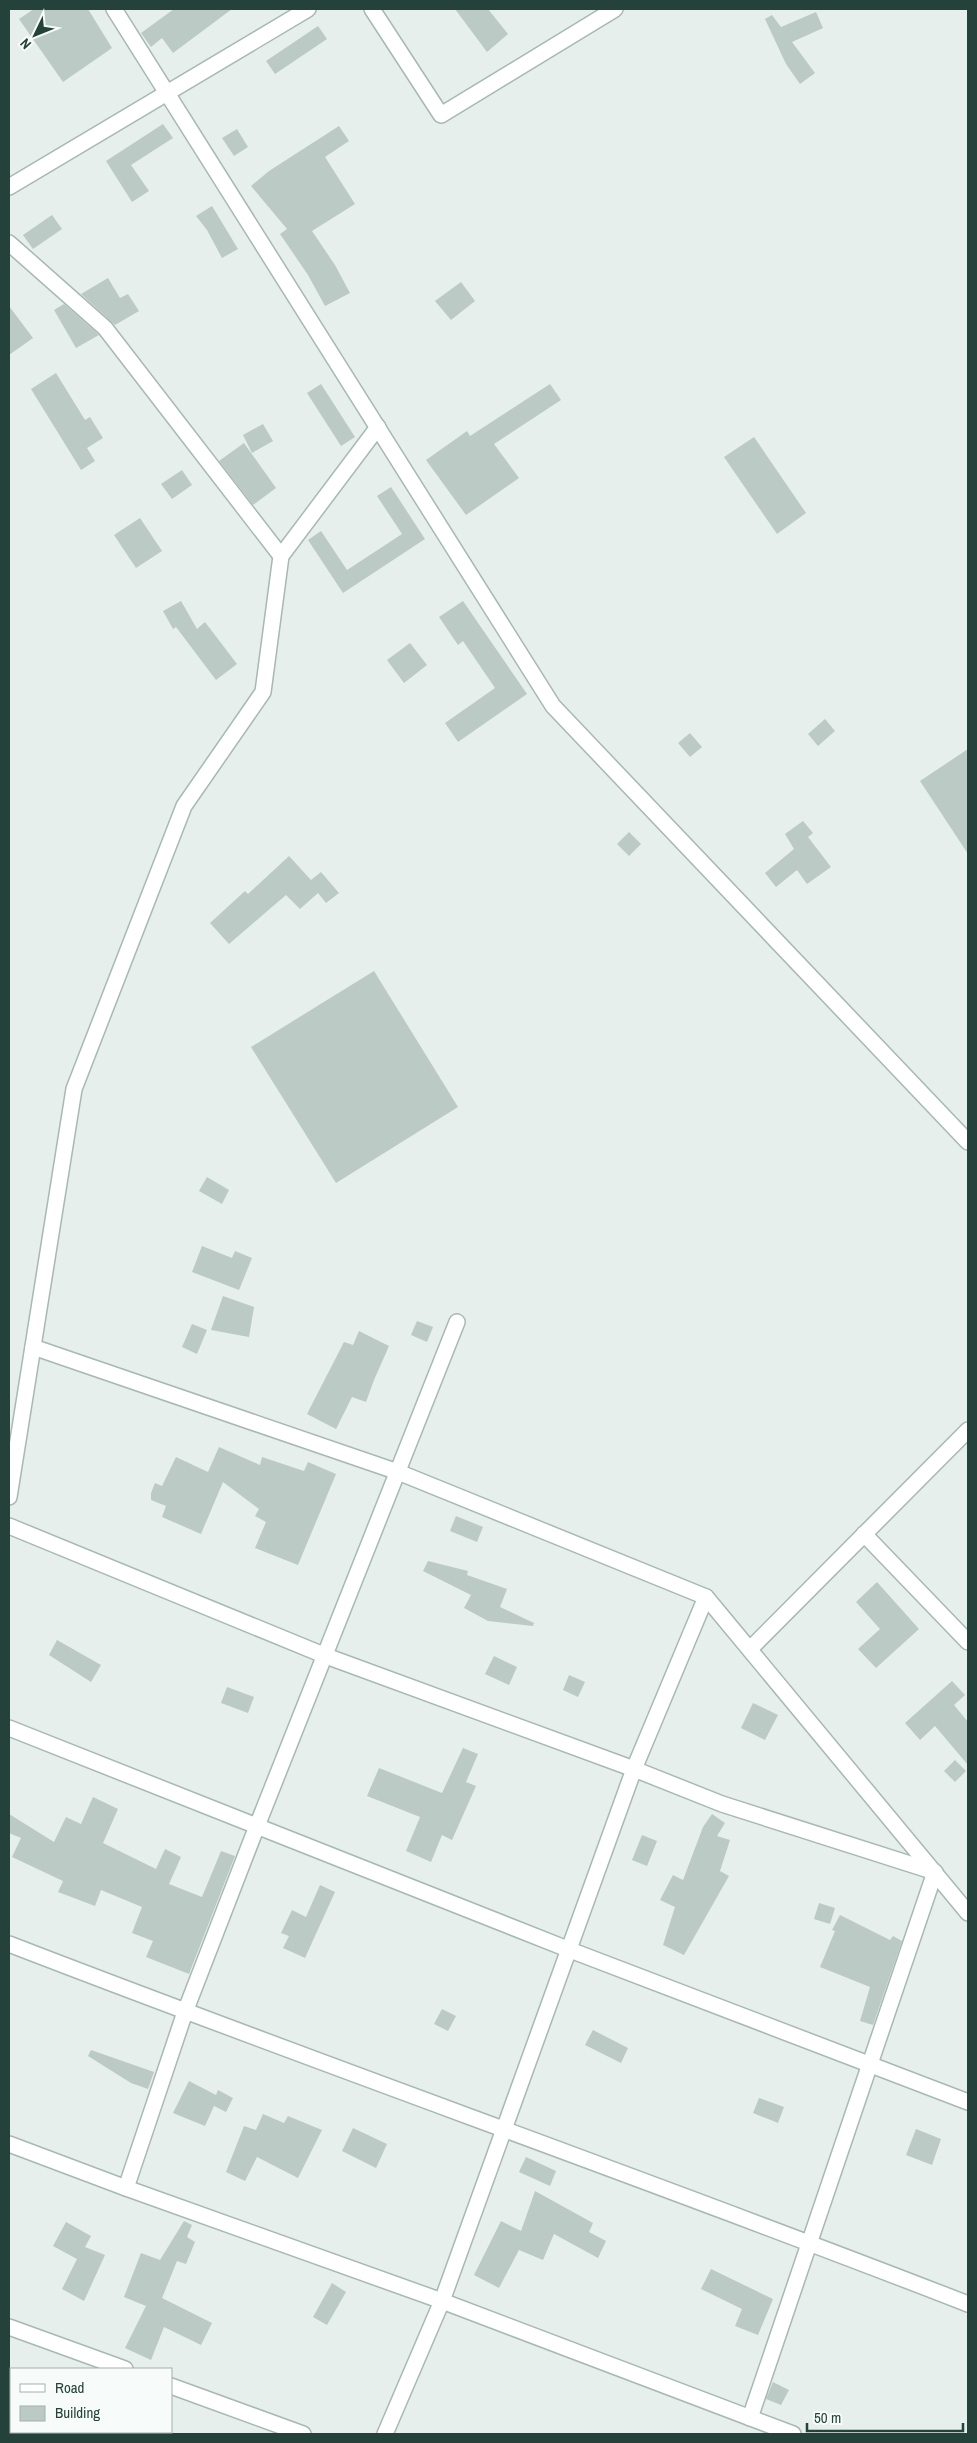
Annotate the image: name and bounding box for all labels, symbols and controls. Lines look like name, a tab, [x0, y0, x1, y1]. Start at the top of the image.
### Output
north arrow	[10, 10, 60, 60]
text: N	[16, 35, 35, 53]
legend	[10, 2368, 172, 2433]
text: Road	[55, 2377, 84, 2398]
scale bar	[807, 2400, 963, 2432]
text: Building	[55, 2402, 100, 2423]
text: 50 m	[814, 2407, 841, 2428]

